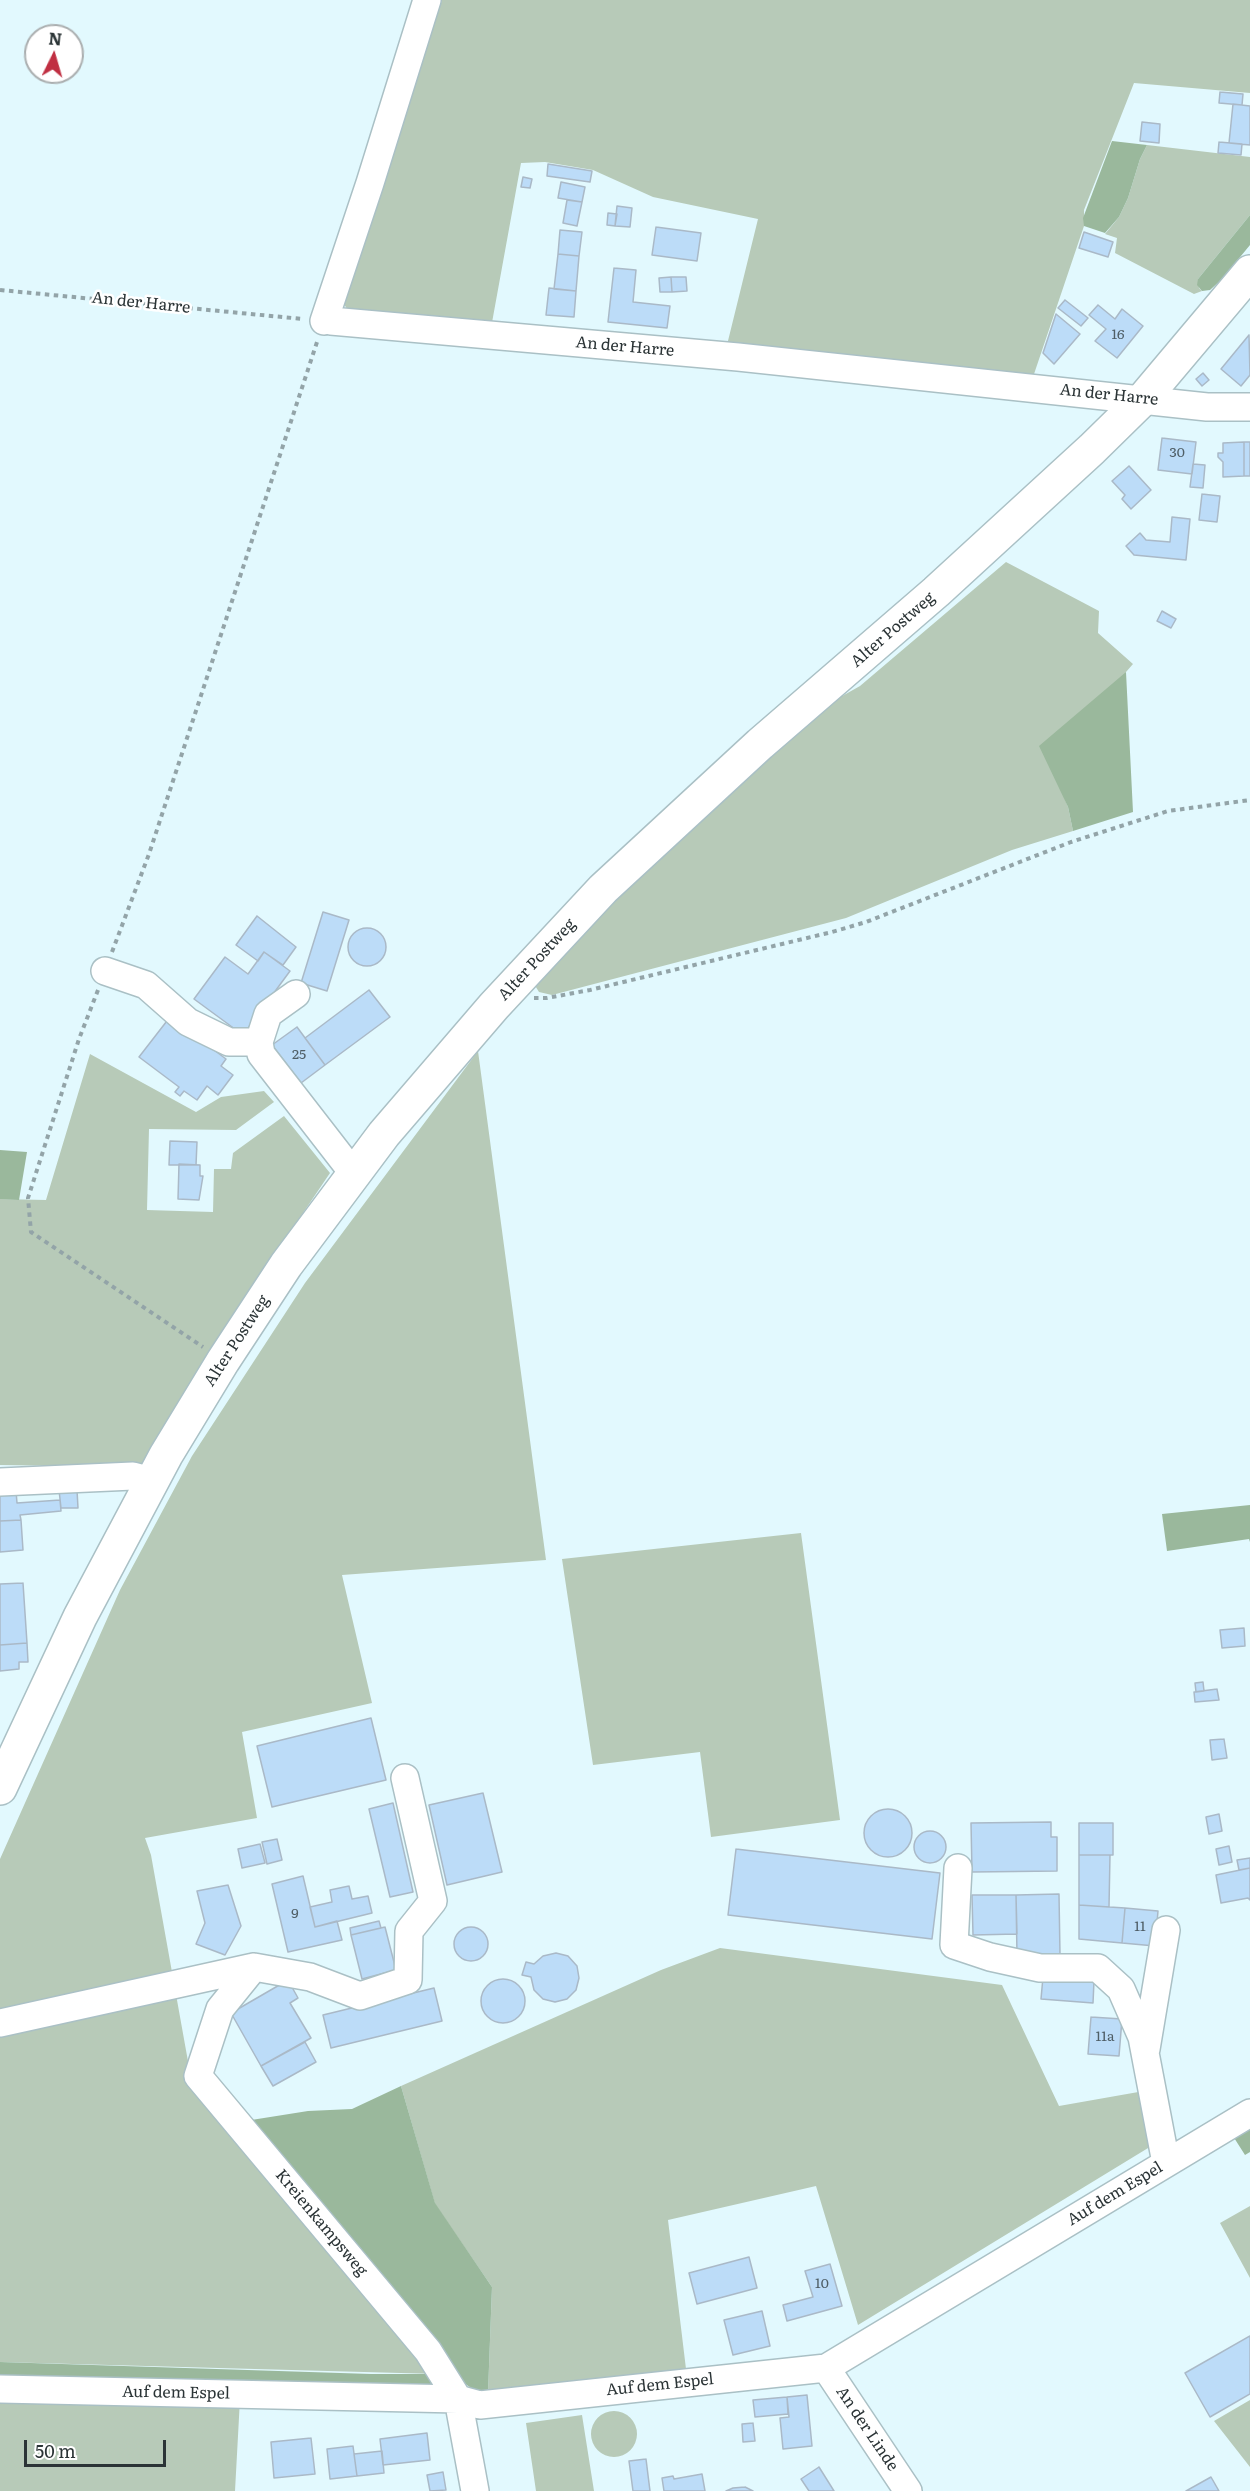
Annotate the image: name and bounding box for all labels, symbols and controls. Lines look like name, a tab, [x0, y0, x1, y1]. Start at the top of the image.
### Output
north arrow	[24, 24, 84, 84]
text: N	[48, 26, 63, 51]
street label: An der Harre	[91, 288, 191, 318]
house number: 16	[1111, 327, 1125, 343]
street label: An der Harre	[575, 333, 675, 361]
street label: An der Harre	[1059, 380, 1159, 410]
house number: 30	[1169, 445, 1185, 461]
street label: Alter Postweg	[847, 588, 939, 672]
street label: Alter Postweg	[494, 915, 580, 1005]
house number: 25	[292, 1047, 306, 1063]
street label: Alter Postweg	[200, 1292, 274, 1390]
house number: 9	[291, 1906, 299, 1922]
house number: 11	[1134, 1919, 1146, 1935]
house number: 11a	[1096, 2029, 1114, 2045]
street label: Auf dem Espel	[1064, 2158, 1166, 2230]
street label: Kreienkampsweg	[271, 2166, 371, 2280]
house number: 10	[815, 2276, 829, 2292]
street label: Auf dem Espel	[605, 2370, 715, 2400]
street label: Auf dem Espel	[122, 2382, 230, 2404]
street label: An der Linde	[832, 2383, 902, 2475]
scale bar	[27, 2428, 170, 2466]
text: 50 m	[35, 2437, 76, 2464]

